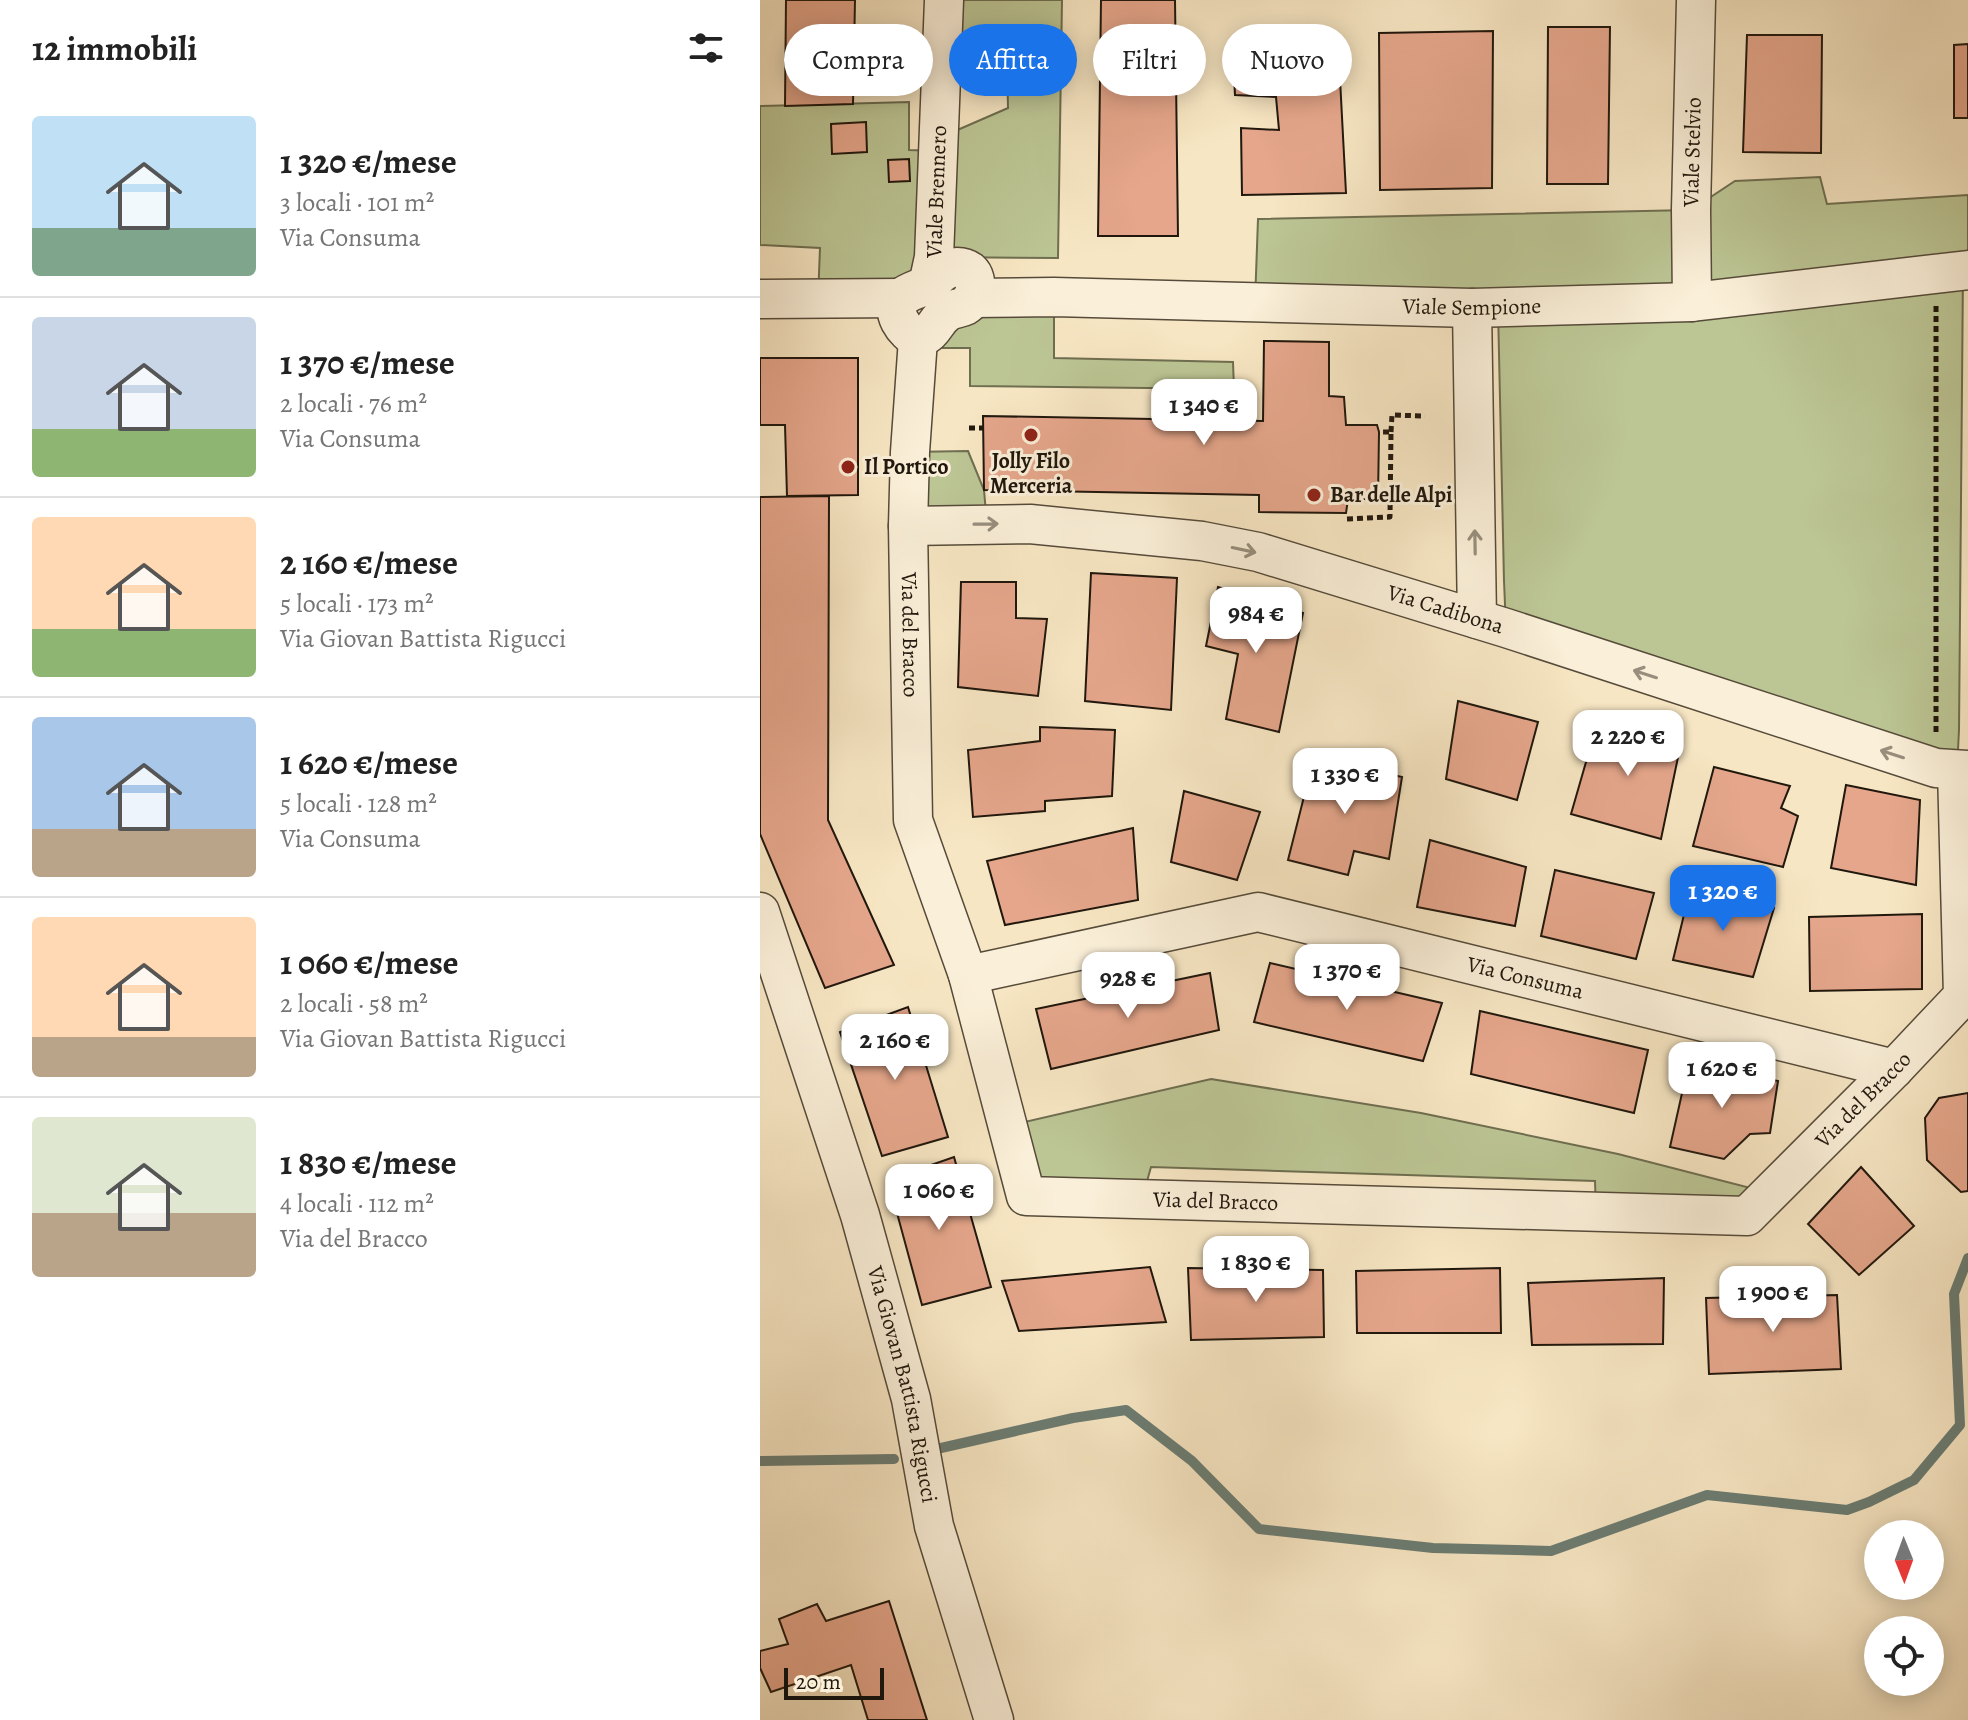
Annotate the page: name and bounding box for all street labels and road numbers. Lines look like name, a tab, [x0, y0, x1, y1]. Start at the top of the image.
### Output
street label: Viale Stelvio	[1676, 97, 1709, 208]
street label: Viale Brennero	[919, 125, 954, 260]
street label: Viale Sempione	[1401, 291, 1542, 323]
street label: Via del Bracco	[894, 571, 926, 698]
street label: Via Cadibona	[1383, 577, 1508, 642]
street label: Via Consuma	[1463, 949, 1587, 1007]
street label: Via del Bracco	[1808, 1045, 1918, 1155]
street label: Via del Bracco	[1152, 1185, 1279, 1218]
street label: Via Giovan Battista Rigucci	[860, 1262, 945, 1505]

